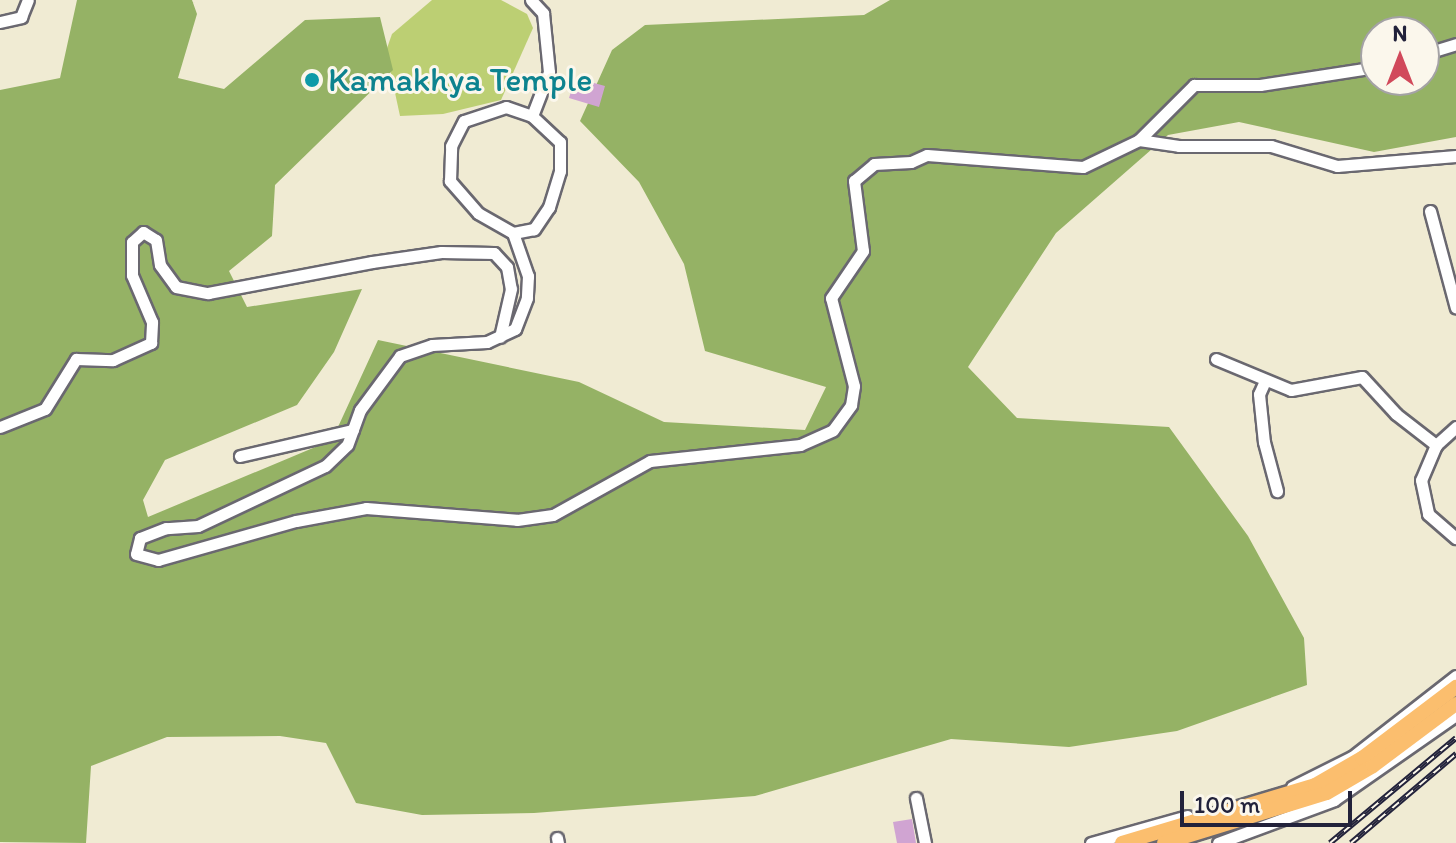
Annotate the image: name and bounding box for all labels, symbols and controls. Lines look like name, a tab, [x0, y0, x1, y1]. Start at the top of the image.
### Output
north arrow	[1360, 16, 1440, 96]
text: N	[1393, 20, 1407, 47]
place label: Kamakhya Temple	[328, 60, 592, 100]
marker: Kamakhya Temple	[303, 71, 321, 89]
scale bar	[1184, 775, 1356, 825]
text: 100 m	[1194, 790, 1260, 819]

